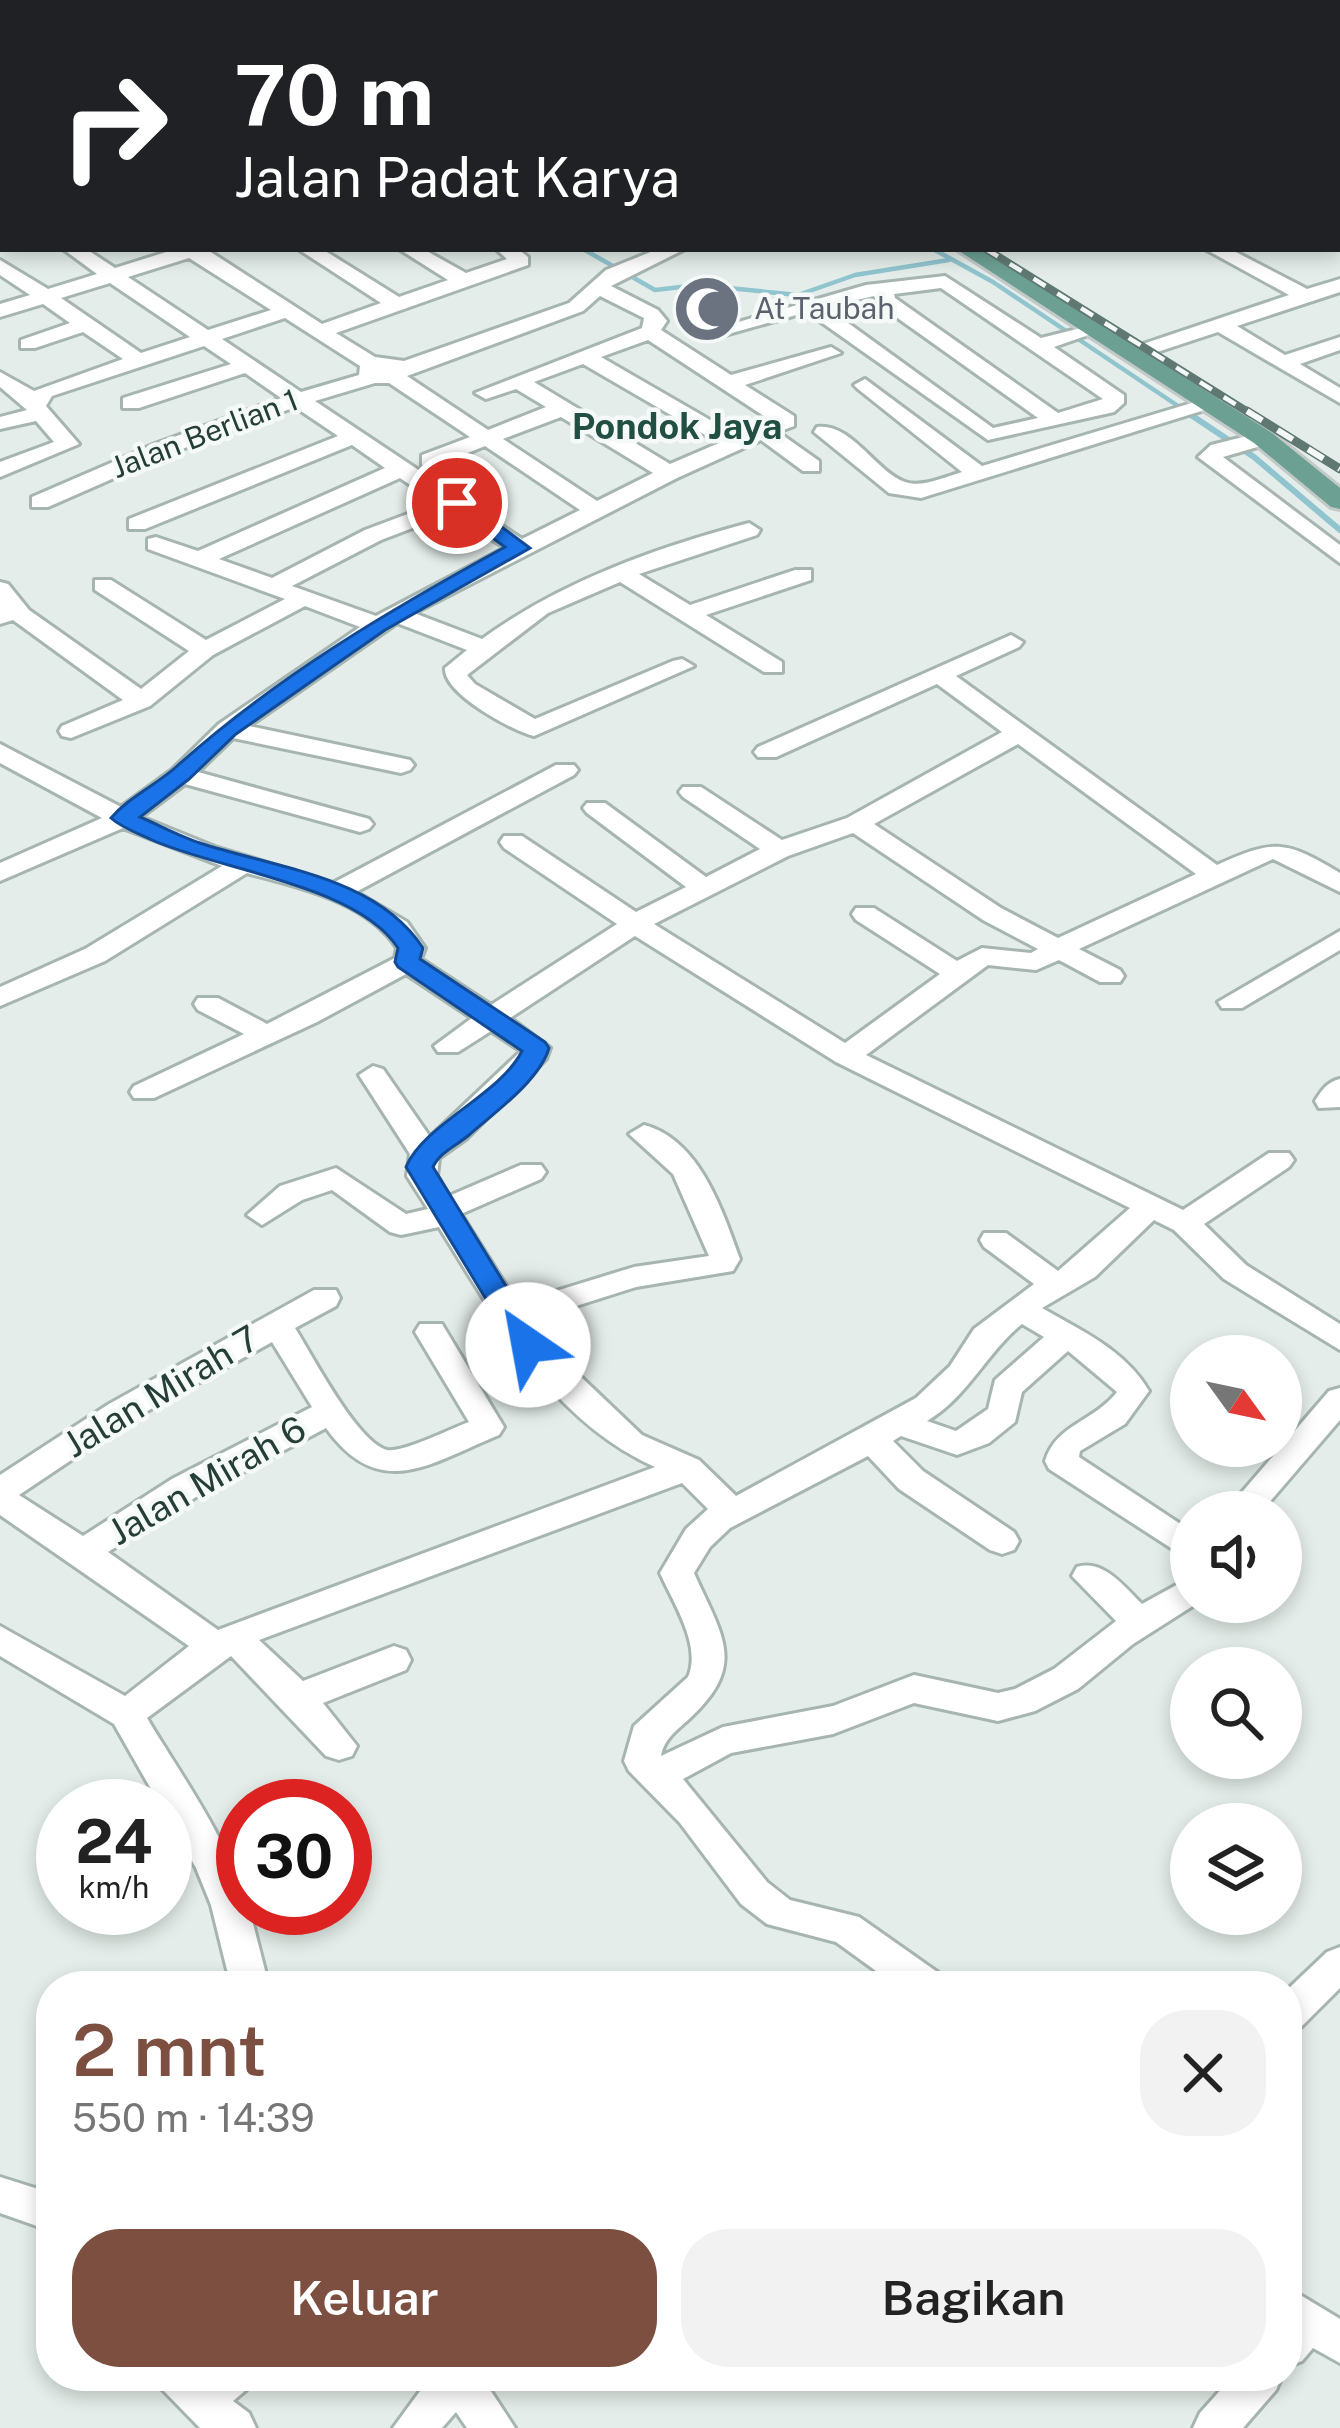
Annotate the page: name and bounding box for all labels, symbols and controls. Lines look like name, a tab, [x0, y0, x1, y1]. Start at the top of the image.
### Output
text: 70 m	[234, 45, 434, 144]
icon: right	[36, 48, 192, 204]
text: Jalan Padat Karya	[234, 146, 680, 209]
mosque icon: At Taubah	[672, 274, 742, 344]
place label: At Taubah	[754, 290, 894, 326]
street label: Jalan Berlian 1	[106, 381, 303, 485]
district label: Pondok Jaya	[572, 405, 782, 447]
pin	[406, 452, 508, 554]
icon: arrive	[424, 470, 490, 536]
position arrow	[465, 1282, 591, 1408]
street label: Jalan Mirah 7	[56, 1316, 266, 1466]
north arrow	[1170, 1335, 1302, 1467]
map controls	[1170, 1335, 1302, 1935]
street label: Jalan Mirah 6	[101, 1407, 313, 1553]
button: sound	[1170, 1491, 1302, 1623]
button: search	[1170, 1647, 1302, 1779]
speed limit sign: 30	[216, 1779, 372, 1935]
button: layers	[1170, 1803, 1302, 1935]
text: 24	[75, 1806, 153, 1877]
text: km/h	[79, 1869, 149, 1905]
text: 2 mnt	[72, 2008, 267, 2092]
button: close	[1140, 2010, 1266, 2136]
text: 550 m · 14:39	[72, 2095, 315, 2141]
button: Keluar	[72, 2229, 657, 2367]
button: Bagikan	[681, 2229, 1266, 2367]

